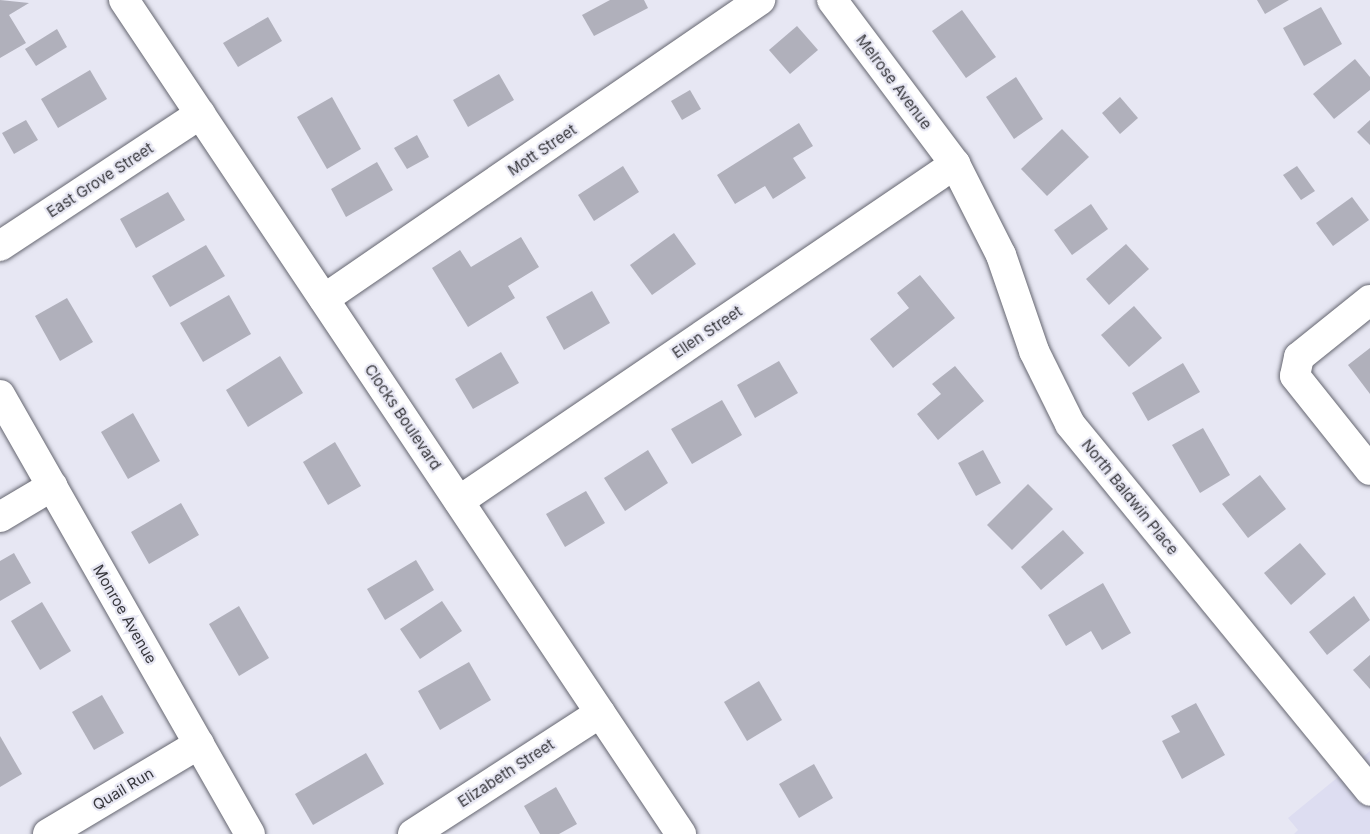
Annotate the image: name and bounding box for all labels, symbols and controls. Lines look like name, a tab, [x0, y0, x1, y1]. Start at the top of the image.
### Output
street label: Melrose Avenue	[853, 31, 935, 133]
street label: Mott Street	[504, 121, 580, 179]
street label: East Grove Street	[43, 139, 157, 221]
street label: Ellen Street	[669, 302, 745, 362]
street label: Clocks Boulevard	[361, 361, 445, 473]
street label: North Baldwin Place	[1078, 436, 1182, 558]
street label: Monroe Avenue	[89, 561, 161, 667]
street label: Elizabeth Street	[454, 735, 558, 811]
street label: Quail Run	[89, 764, 157, 814]

